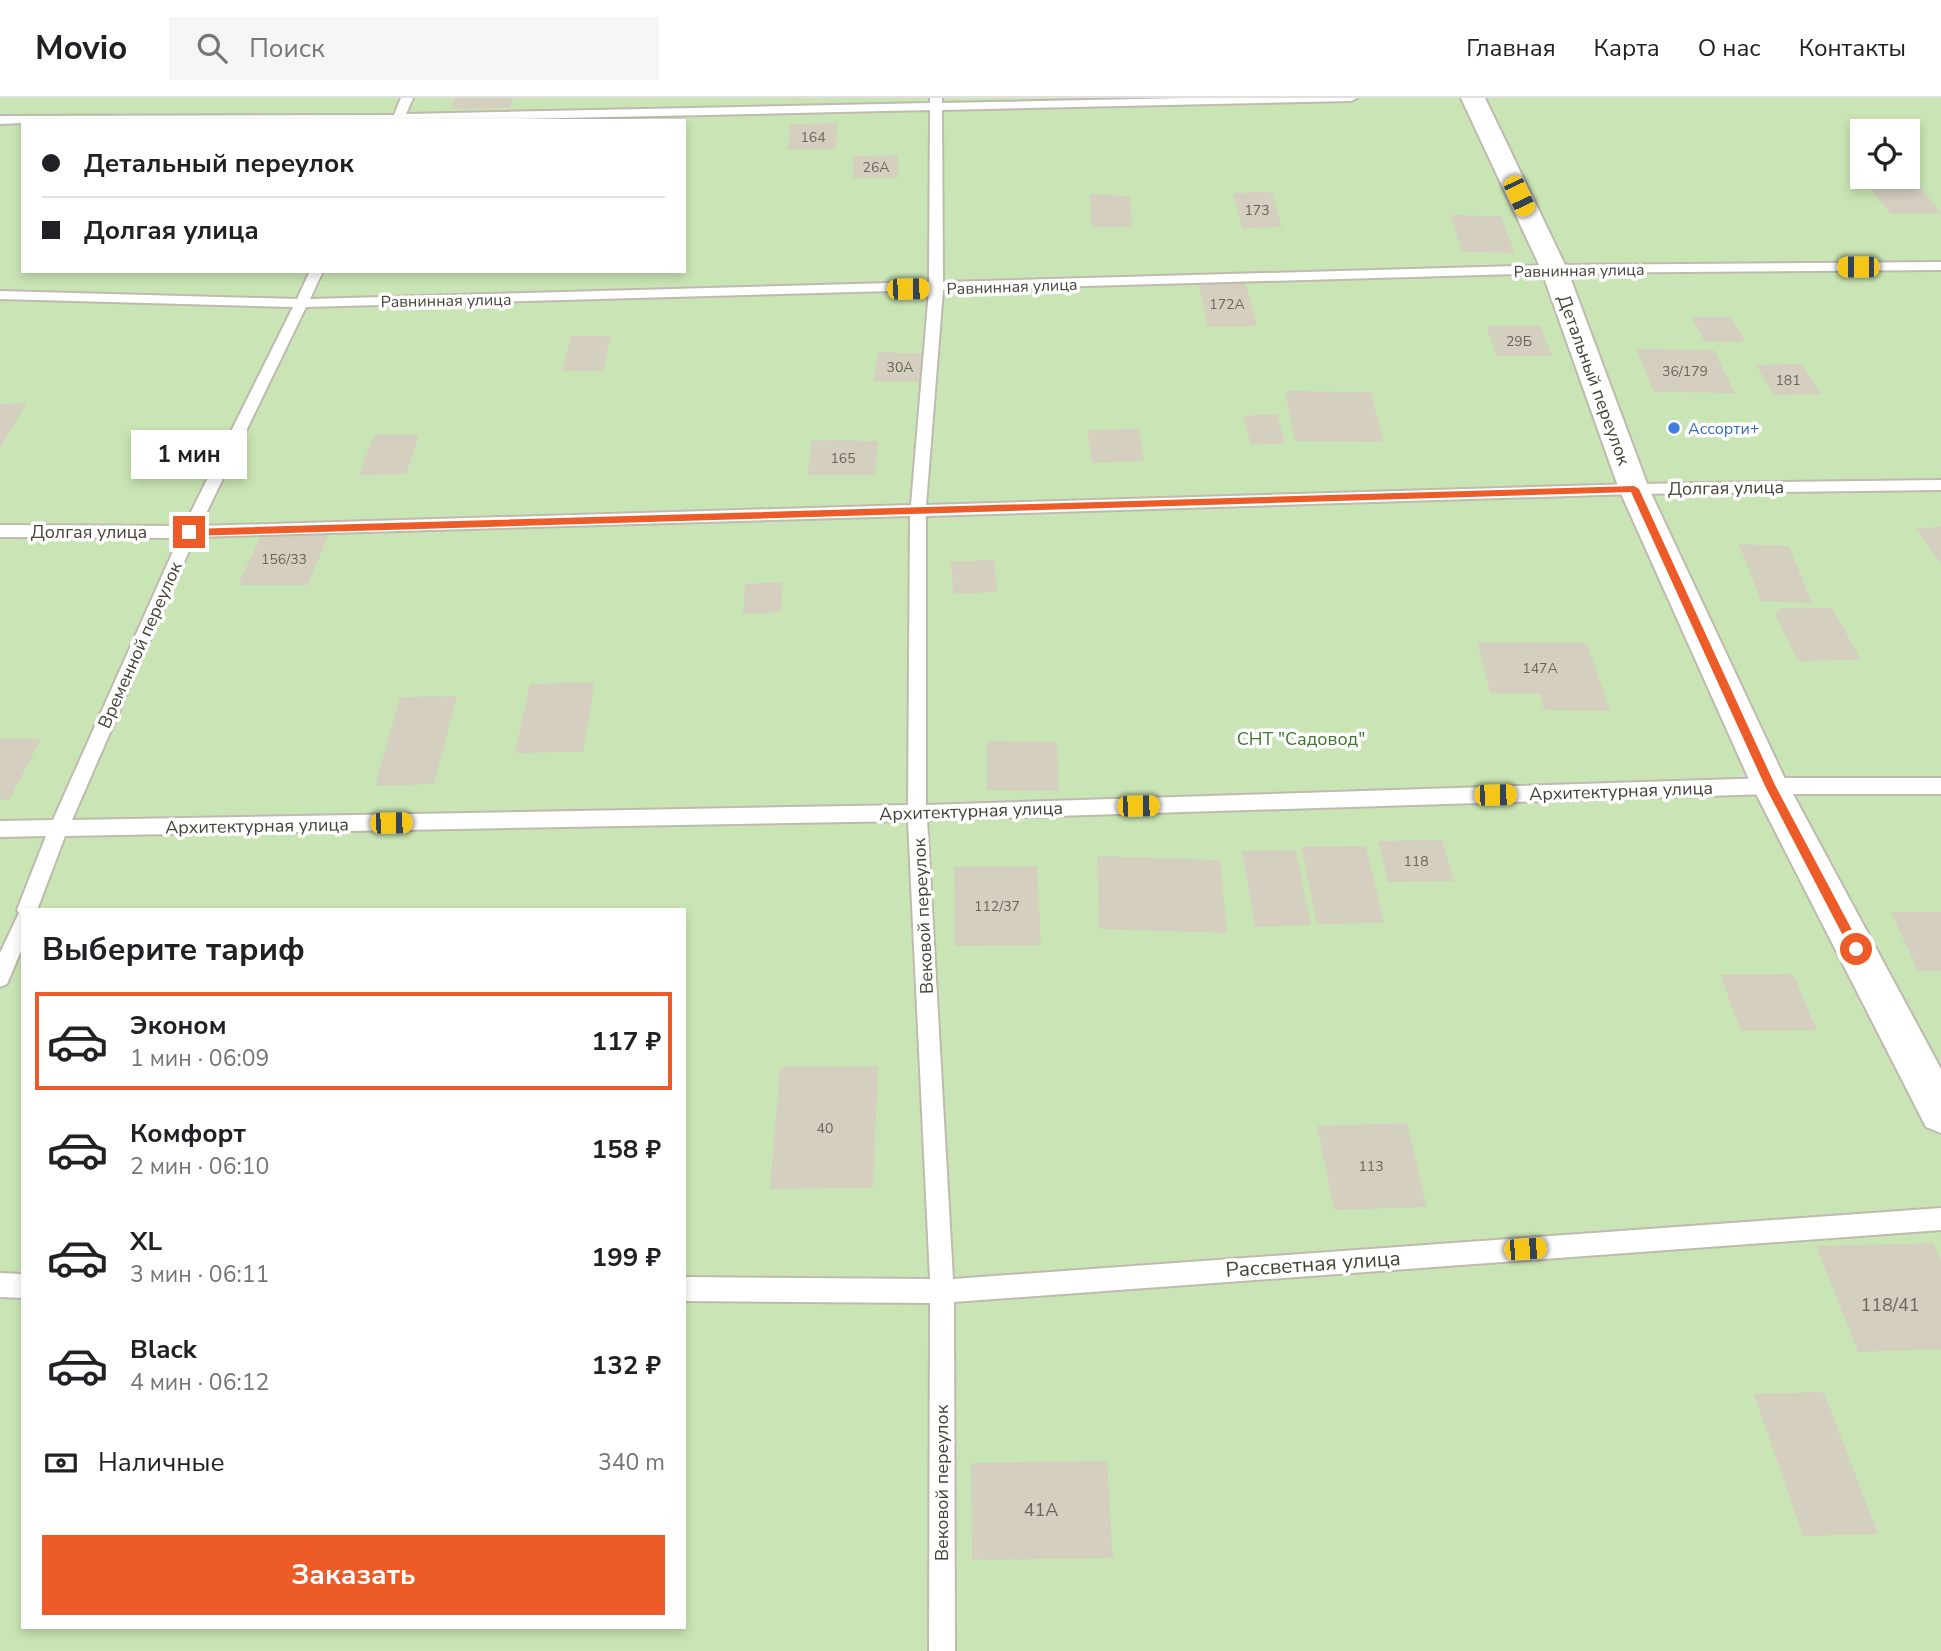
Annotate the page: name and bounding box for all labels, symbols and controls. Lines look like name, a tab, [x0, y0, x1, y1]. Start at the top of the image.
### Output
search box	[169, 17, 659, 80]
text: Movio	[35, 26, 127, 71]
icon: search	[193, 29, 231, 67]
text: Поиск	[249, 31, 325, 66]
text: Главная	[1466, 32, 1556, 64]
text: Карта	[1594, 32, 1660, 64]
text: О нас	[1698, 32, 1761, 64]
text: Контакты	[1799, 32, 1906, 64]
map controls	[1850, 119, 1920, 189]
button: locate	[1850, 119, 1920, 189]
house number: 164	[800, 128, 826, 147]
text: Детальный переулок	[84, 146, 354, 181]
house number: 26А	[862, 158, 890, 177]
car	[1501, 173, 1538, 219]
house number: 173	[1244, 201, 1270, 220]
text: Долгая улица	[84, 213, 259, 248]
car	[1838, 257, 1880, 278]
street label: Равнинная улица	[1513, 259, 1645, 283]
street label: Равнинная улица	[946, 274, 1078, 300]
car	[887, 278, 930, 300]
street label: Равнинная улица	[380, 289, 512, 313]
street label: Детальный переулок	[1552, 291, 1636, 469]
house number: 172А	[1209, 295, 1245, 314]
house number: 29Б	[1506, 332, 1532, 351]
house number: 30А	[886, 358, 914, 377]
house number: 36/179	[1662, 362, 1708, 381]
house number: 181	[1775, 371, 1801, 390]
place label: Ассорти+	[1688, 418, 1759, 440]
marker: Ассорти+	[1666, 420, 1682, 436]
callout: 1 мин	[131, 430, 247, 480]
text: 1 мин	[157, 439, 221, 470]
house number: 165	[830, 449, 856, 468]
street label: Долгая улица	[1668, 475, 1784, 501]
route end	[173, 516, 205, 548]
street label: Долгая улица	[31, 520, 147, 544]
house number: 156/33	[261, 550, 307, 569]
street label: Временной переулок	[92, 557, 188, 732]
house number: 147А	[1522, 659, 1558, 678]
park label: СНТ "Садовод"	[1237, 727, 1365, 751]
street label: Архитектурная улица	[1529, 776, 1713, 806]
car	[1474, 784, 1517, 806]
car	[1117, 795, 1160, 817]
street label: Архитектурная улица	[879, 796, 1063, 826]
street label: Архитектурная улица	[165, 812, 349, 840]
car	[370, 812, 413, 834]
street label: Вековой переулок	[907, 837, 939, 995]
house number: 118	[1403, 852, 1429, 871]
house number: 112/37	[974, 897, 1020, 916]
text: Выберите тариф	[42, 928, 305, 971]
route start	[1840, 933, 1872, 965]
text: Эконом	[130, 1008, 227, 1043]
icon: car	[46, 1010, 109, 1073]
text: 117 ₽	[592, 1024, 661, 1059]
text: 1 мин · 06:09	[130, 1043, 269, 1074]
text: Комфорт	[130, 1116, 246, 1151]
icon: car	[46, 1118, 109, 1181]
house number: 40	[817, 1119, 833, 1138]
text: 158 ₽	[592, 1132, 661, 1167]
text: 2 мин · 06:10	[130, 1151, 269, 1182]
house number: 113	[1358, 1157, 1384, 1176]
text: XL	[130, 1224, 162, 1259]
icon: car	[46, 1226, 109, 1289]
car	[1504, 1237, 1547, 1261]
text: 199 ₽	[592, 1240, 661, 1275]
street label: Рассветная улица	[1225, 1244, 1401, 1284]
text: 3 мин · 06:11	[130, 1259, 269, 1290]
house number: 118/41	[1860, 1293, 1920, 1317]
text: Black	[130, 1332, 197, 1367]
icon: car	[46, 1334, 109, 1397]
text: 132 ₽	[592, 1348, 661, 1383]
text: 4 мин · 06:12	[130, 1367, 269, 1398]
street label: Вековой переулок	[930, 1404, 954, 1561]
icon: cash	[42, 1444, 80, 1482]
text: Наличные	[98, 1445, 225, 1480]
text: 340 m	[598, 1447, 665, 1478]
house number: 41А	[1024, 1498, 1058, 1522]
button: Заказать	[42, 1535, 665, 1615]

